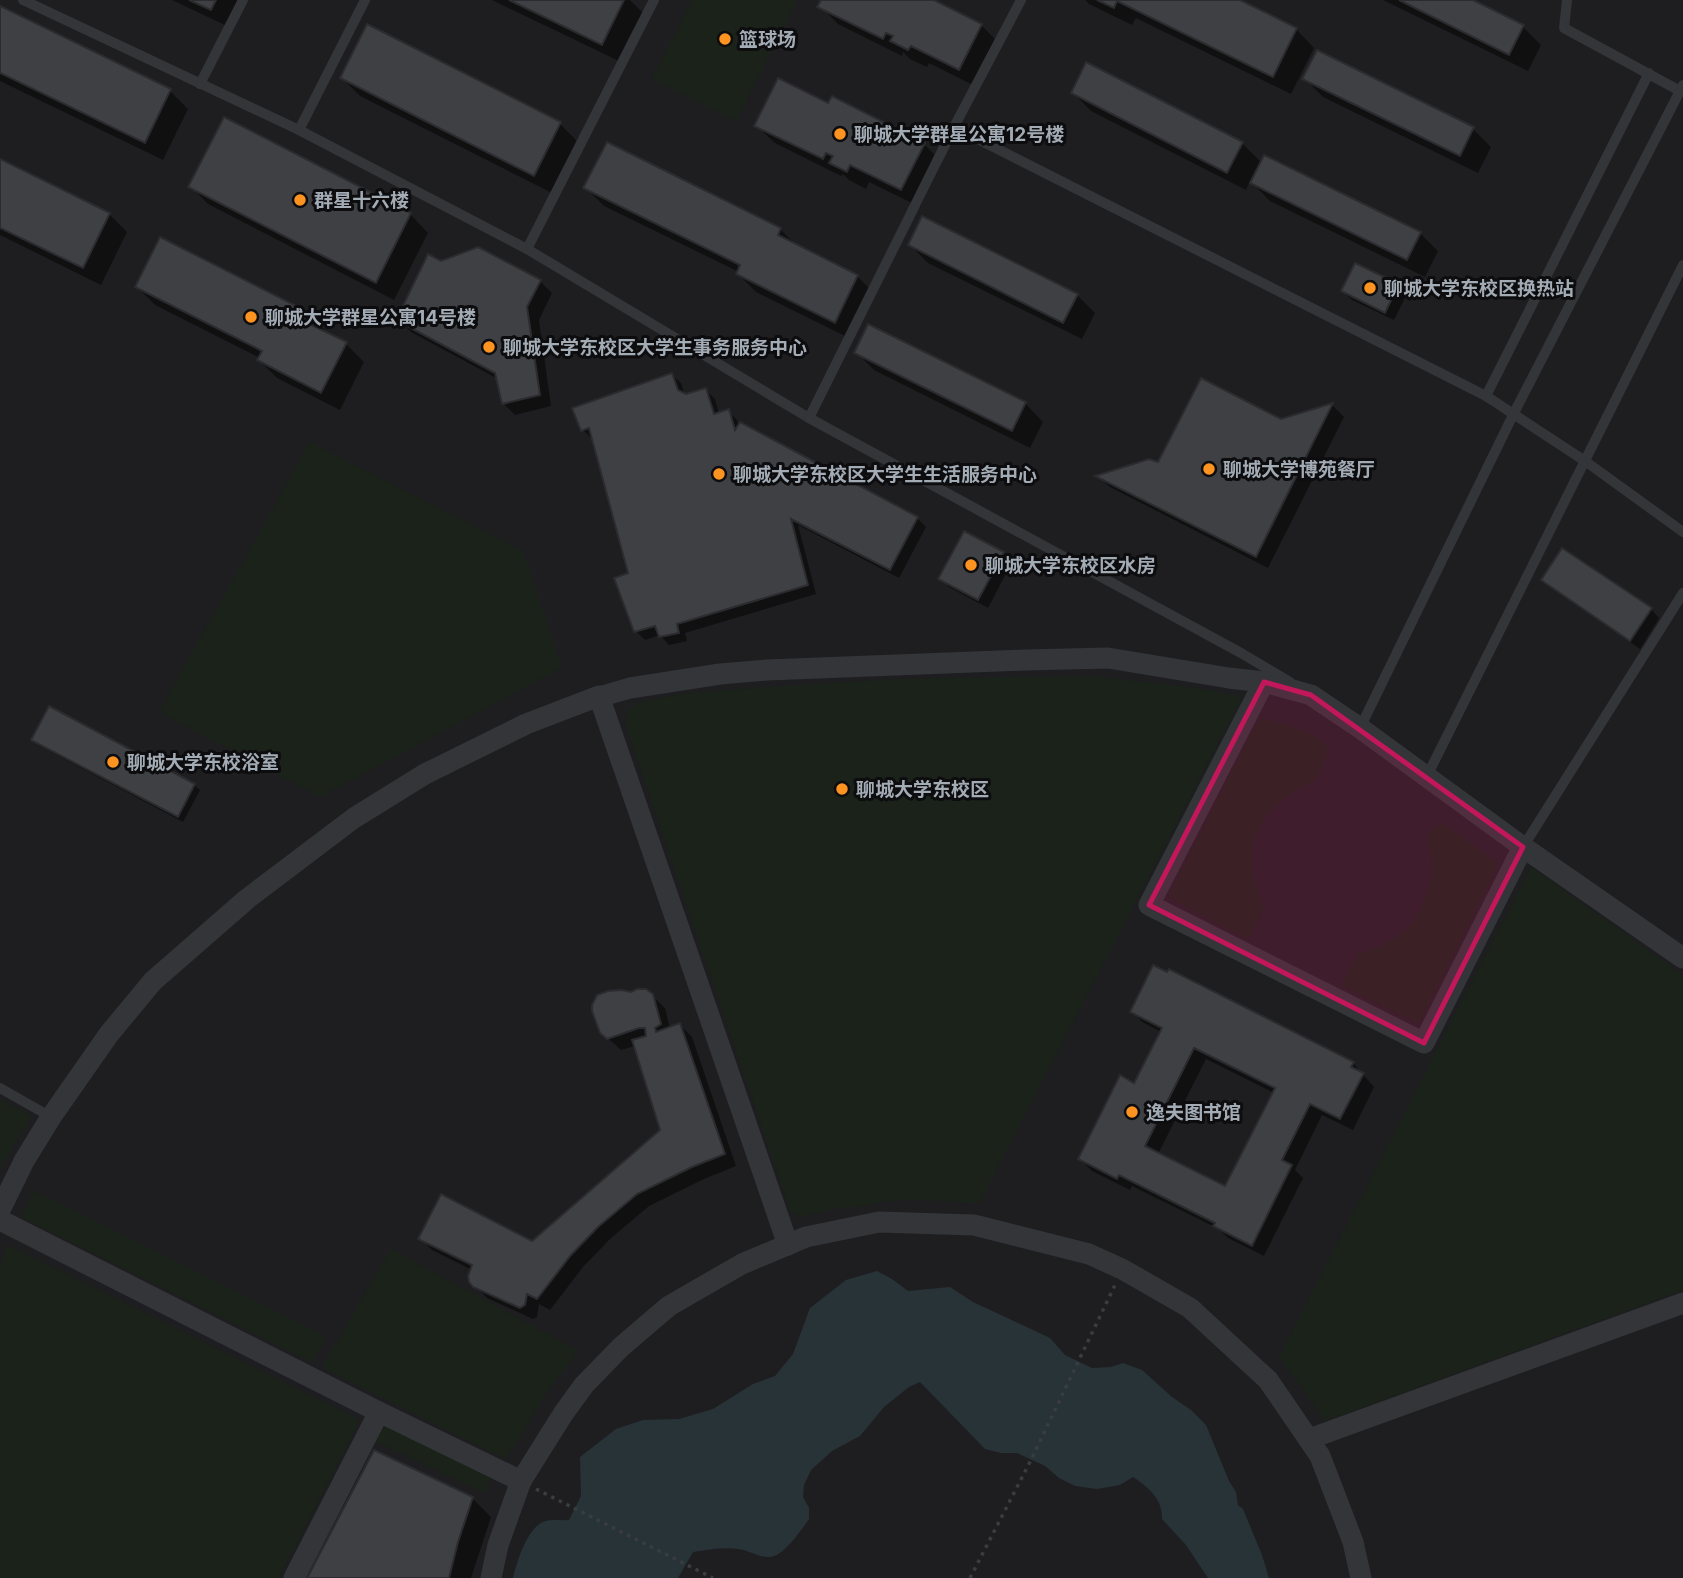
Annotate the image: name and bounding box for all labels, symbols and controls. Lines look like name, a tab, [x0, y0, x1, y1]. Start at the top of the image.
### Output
place label: 篮球场	[739, 28, 796, 51]
marker: 篮球场	[717, 31, 733, 47]
place label: 聊城大学群星公寓12号楼	[854, 123, 1064, 146]
marker: 聊城大学群星公寓12号楼	[832, 126, 848, 142]
place label: 群星十六楼	[314, 189, 409, 212]
marker: 群星十六楼	[292, 192, 308, 208]
place label: 聊城大学东校区换热站	[1384, 277, 1574, 300]
marker: 聊城大学东校区换热站	[1362, 280, 1378, 296]
place label: 聊城大学群星公寓14号楼	[265, 306, 476, 329]
marker: 聊城大学群星公寓14号楼	[243, 309, 259, 325]
place label: 聊城大学东校区大学生事务服务中心	[503, 336, 807, 359]
marker: 聊城大学东校区大学生事务服务中心	[481, 339, 497, 355]
place label: 聊城大学博苑餐厅	[1223, 458, 1375, 481]
marker: 聊城大学博苑餐厅	[1201, 461, 1217, 477]
place label: 聊城大学东校区大学生生活服务中心	[733, 463, 1037, 486]
marker: 聊城大学东校区大学生生活服务中心	[711, 466, 727, 482]
place label: 聊城大学东校区水房	[985, 554, 1156, 577]
marker: 聊城大学东校区水房	[963, 557, 979, 573]
place label: 聊城大学东校浴室	[127, 751, 279, 774]
marker: 聊城大学东校浴室	[105, 754, 121, 770]
place label: 聊城大学东校区	[856, 778, 989, 801]
marker: 聊城大学东校区	[834, 781, 850, 797]
place label: 逸夫图书馆	[1146, 1101, 1241, 1124]
marker: 逸夫图书馆	[1124, 1104, 1140, 1120]

